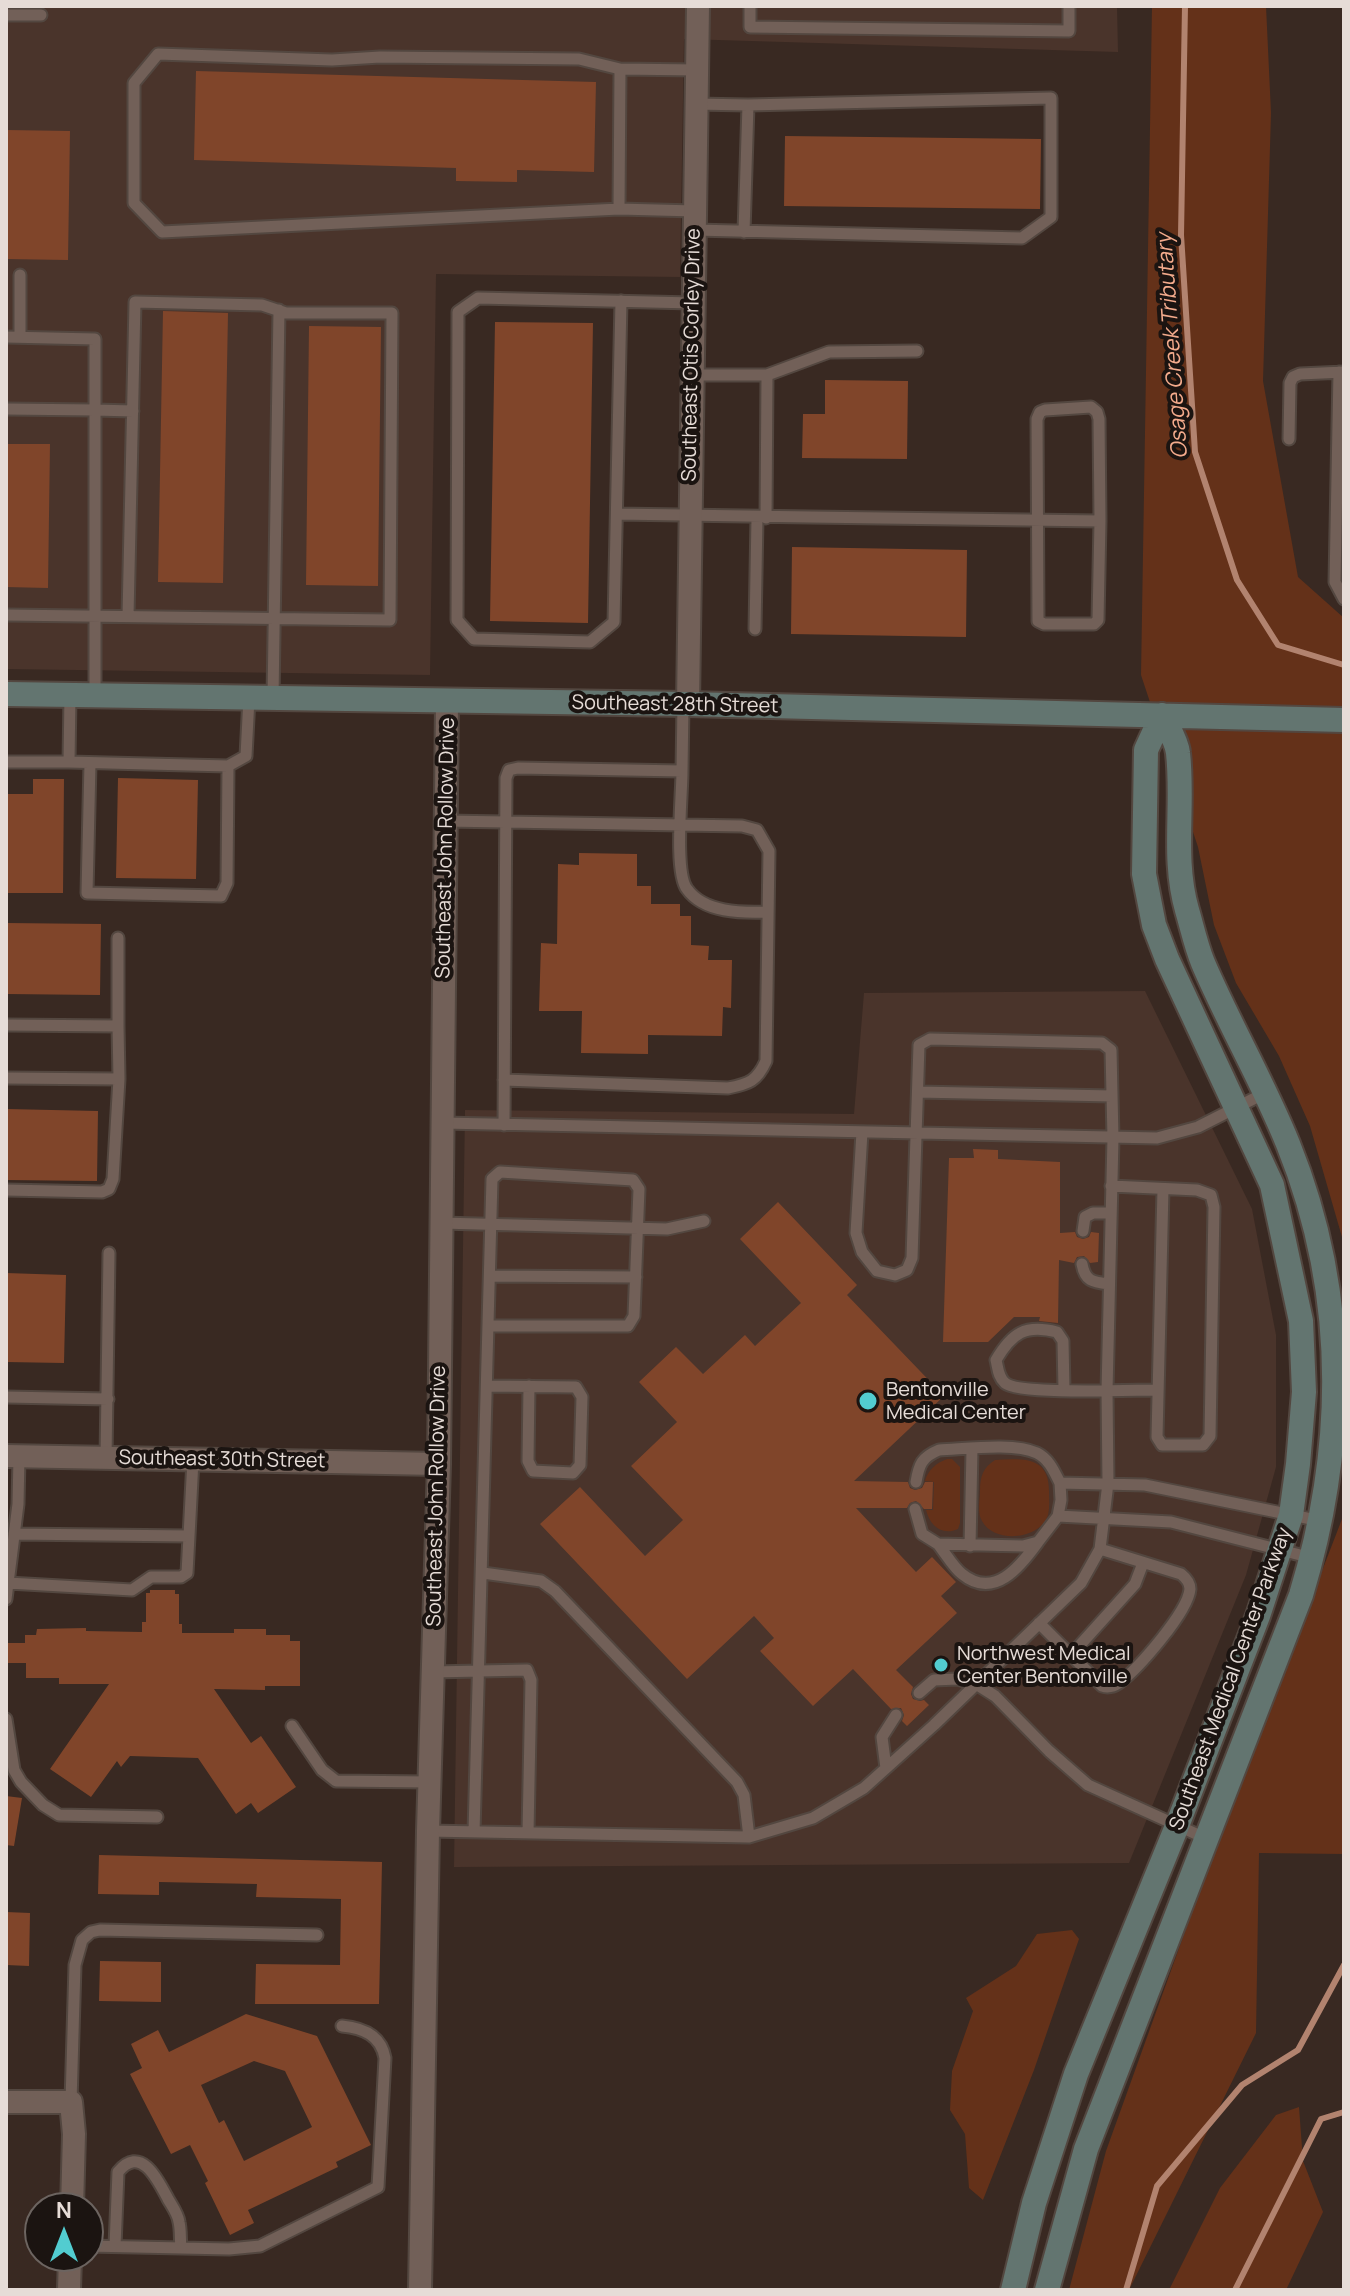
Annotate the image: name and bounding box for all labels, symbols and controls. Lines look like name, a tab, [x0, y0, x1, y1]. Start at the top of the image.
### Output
street label: Southeast Otis Corley Drive	[678, 228, 706, 482]
water label: Osage Creek Tributary	[1152, 232, 1194, 460]
street label: Southeast 28th Street	[571, 691, 779, 719]
street label: Southeast John Rollow Drive	[432, 717, 460, 979]
street label: Southeast John Rollow Drive	[423, 1365, 451, 1627]
place label: Bentonville Medical Center	[886, 1378, 1026, 1425]
marker: Bentonville Medical Center	[857, 1390, 879, 1412]
street label: Southeast 30th Street	[118, 1446, 326, 1474]
street label: Southeast Medical Center Parkway	[1165, 1524, 1297, 1834]
place label: Northwest Medical Center Bentonville	[957, 1642, 1131, 1689]
marker: Northwest Medical Center Bentonville	[932, 1656, 950, 1674]
north arrow	[24, 2192, 104, 2272]
text: N	[56, 2195, 72, 2225]

